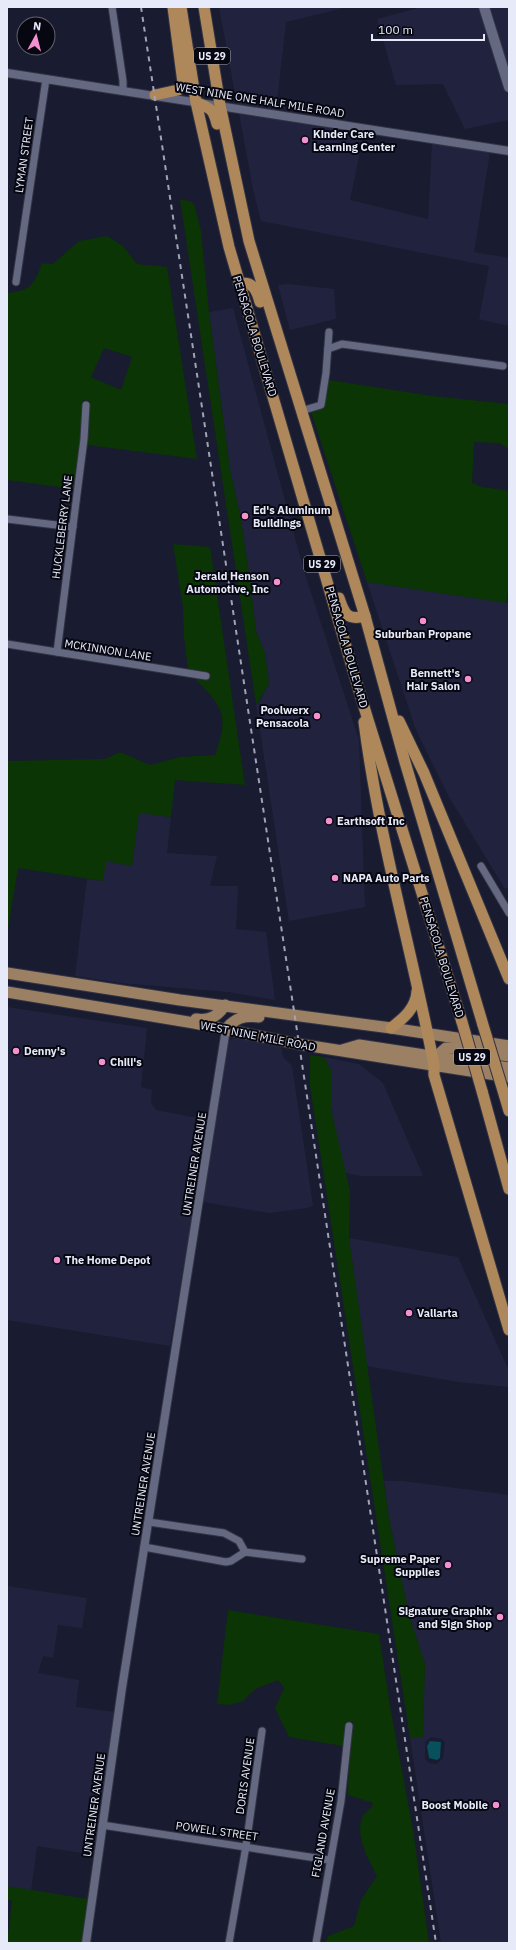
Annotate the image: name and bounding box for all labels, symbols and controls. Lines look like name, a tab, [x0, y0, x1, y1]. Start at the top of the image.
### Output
north arrow	[16, 16, 56, 56]
scale bar	[372, 16, 484, 42]
text: N	[32, 19, 42, 34]
text: 100 m	[378, 22, 413, 37]
road number: US 29	[194, 48, 230, 64]
street label: WEST NINE ONE HALF MILE ROAD	[175, 80, 345, 120]
street label: LYMAN STREET	[12, 116, 36, 194]
place label: Kinder Care Learning Center	[313, 127, 396, 154]
marker: Kinder Care Learning Center	[300, 135, 310, 145]
street label: PENSACOLA BOULEVARD	[230, 274, 280, 398]
street label: HUCKLEBERRY LANE	[49, 474, 75, 580]
place label: Ed's Aluminum Buildings	[253, 503, 331, 530]
marker: Ed's Aluminum Buildings	[240, 511, 250, 521]
road number: US 29	[304, 556, 340, 572]
place label: Jerald Henson Automotive, Inc	[186, 569, 269, 596]
marker: Jerald Henson Automotive, Inc	[272, 577, 282, 587]
street label: PENSACOLA BOULEVARD	[323, 585, 371, 709]
marker: Suburban Propane	[418, 616, 428, 626]
place label: Suburban Propane	[375, 627, 471, 641]
street label: MCKINNON LANE	[64, 636, 152, 664]
place label: Bennett's Hair Salon	[406, 666, 460, 693]
marker: Bennett's Hair Salon	[463, 674, 473, 684]
place label: Poolwerx Pensacola	[256, 703, 309, 730]
marker: Poolwerx Pensacola	[312, 711, 322, 721]
place label: Earthsoft Inc	[337, 814, 405, 828]
marker: Earthsoft Inc	[324, 816, 334, 826]
place label: NAPA Auto Parts	[343, 871, 430, 885]
marker: NAPA Auto Parts	[330, 873, 340, 883]
street label: PENSACOLA BOULEVARD	[417, 895, 467, 1019]
street label: WEST NINE MILE ROAD	[199, 1018, 317, 1054]
place label: Denny's	[24, 1044, 66, 1058]
marker: Denny's	[11, 1046, 21, 1056]
road number: US 29	[454, 1049, 490, 1065]
place label: Chili's	[110, 1055, 142, 1069]
marker: Chili's	[97, 1057, 107, 1067]
street label: UNTREINER AVENUE	[179, 1111, 209, 1217]
place label: The Home Depot	[65, 1253, 150, 1267]
marker: The Home Depot	[52, 1255, 62, 1265]
place label: Vallarta	[417, 1306, 458, 1320]
marker: Vallarta	[404, 1308, 414, 1318]
street label: UNTREINER AVENUE	[128, 1431, 158, 1537]
place label: Supreme Paper Supplies	[360, 1552, 441, 1579]
marker: Supreme Paper Supplies	[443, 1560, 453, 1570]
place label: Signature Graphix and Sign Shop	[398, 1604, 492, 1631]
marker: Signature Graphix and Sign Shop	[495, 1612, 505, 1622]
street label: DORIS AVENUE	[233, 1737, 257, 1815]
street label: UNTREINER AVENUE	[80, 1752, 108, 1858]
street label: FIGLAND AVENUE	[308, 1787, 338, 1879]
place label: Boost Mobile	[421, 1798, 488, 1812]
marker: Boost Mobile	[491, 1800, 501, 1810]
street label: POWELL STREET	[175, 1818, 260, 1844]

